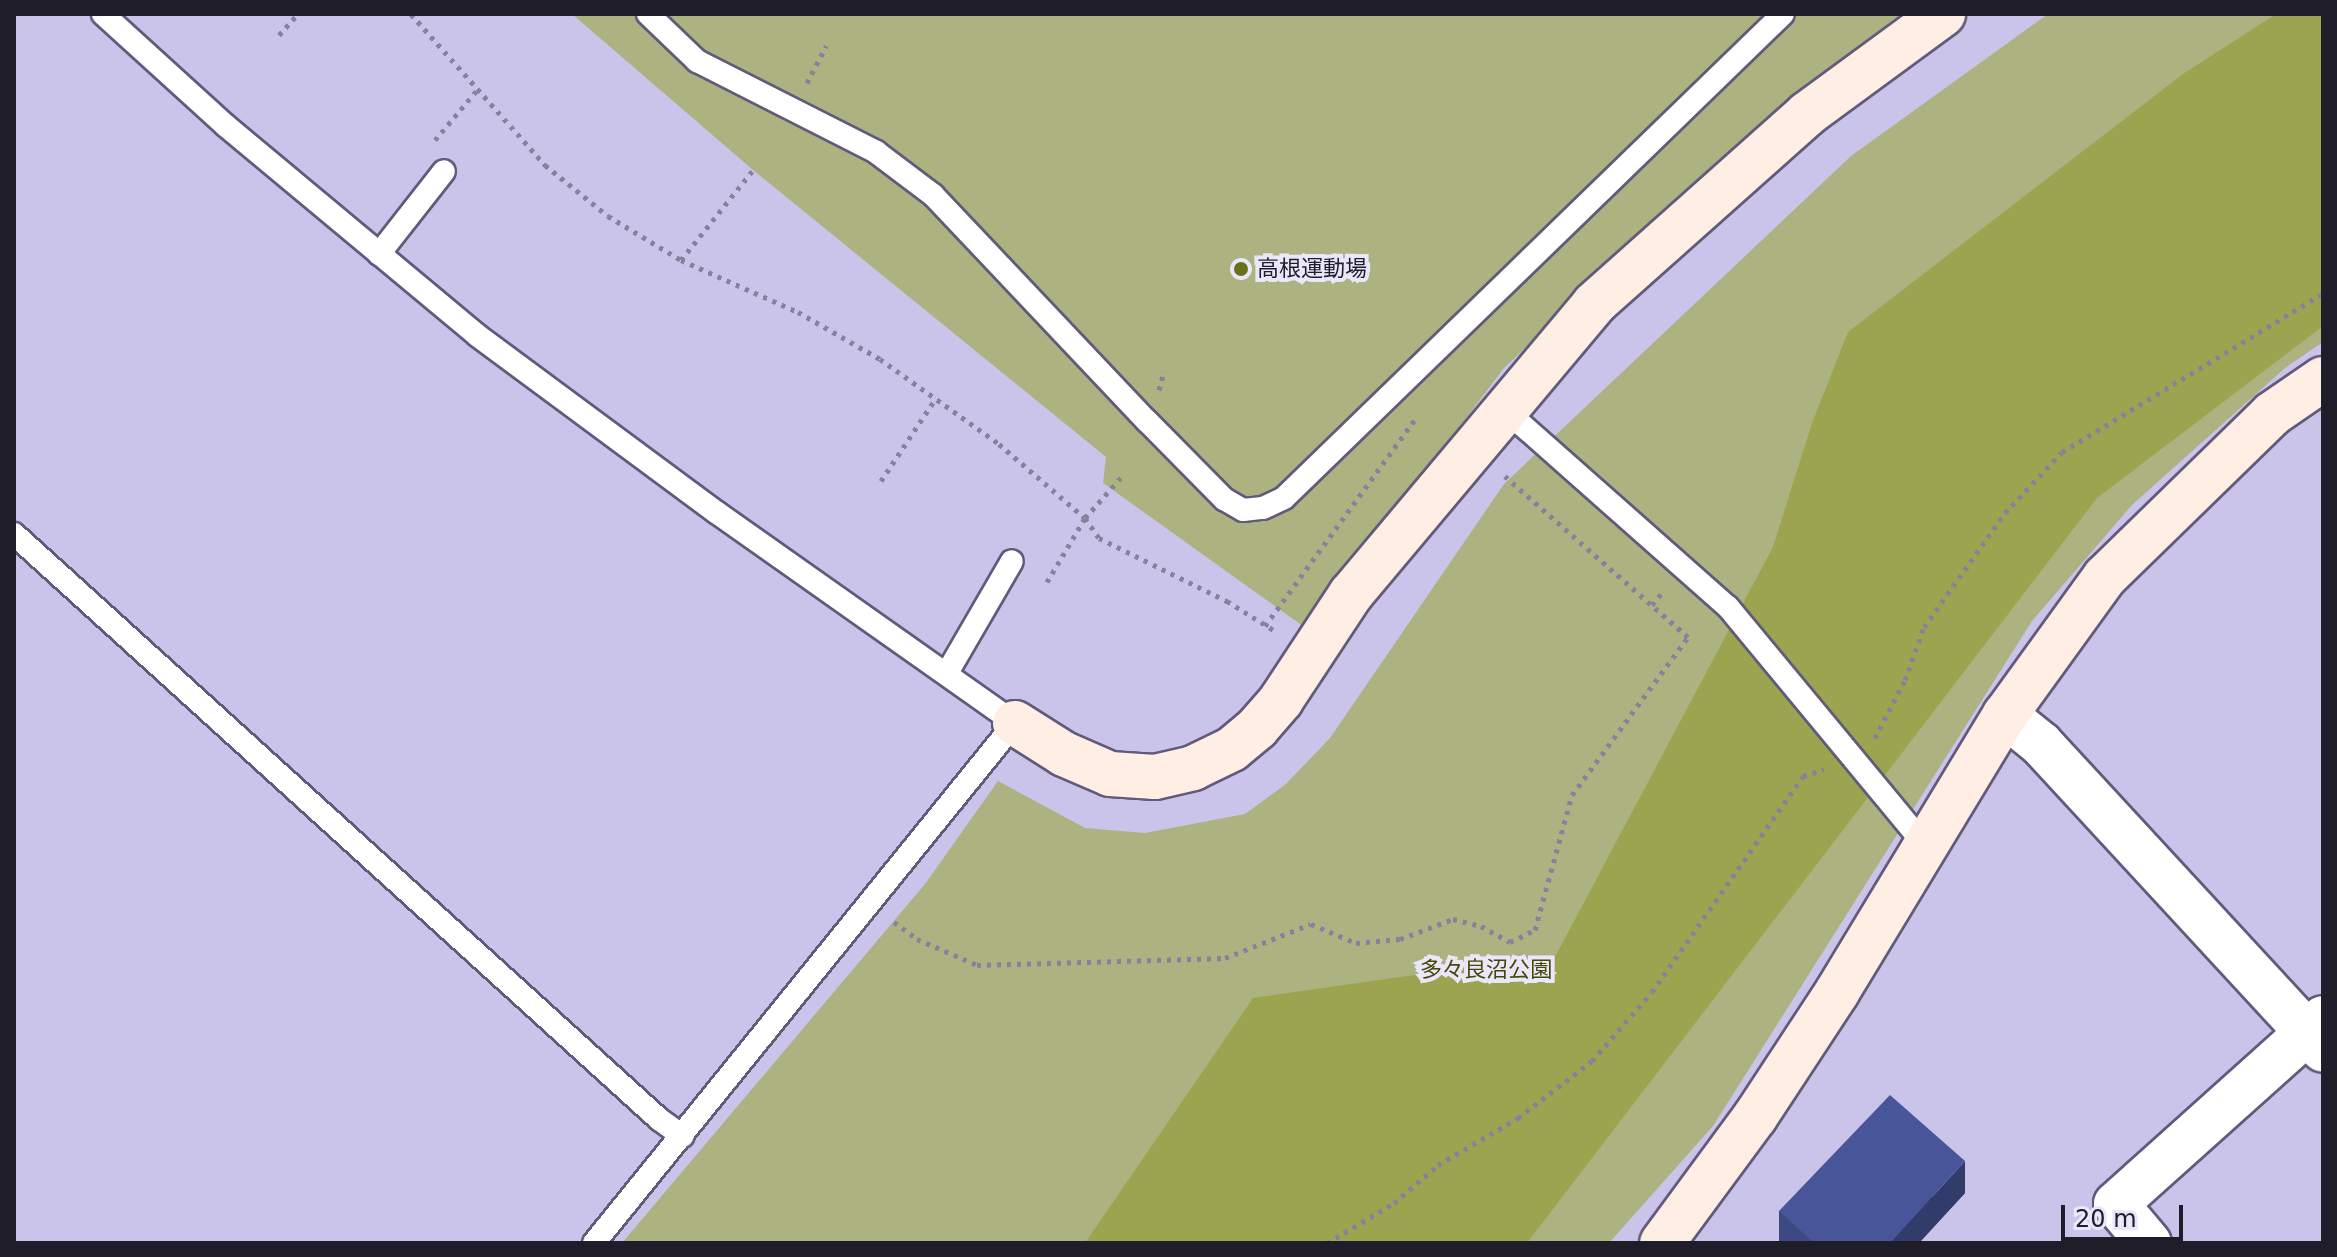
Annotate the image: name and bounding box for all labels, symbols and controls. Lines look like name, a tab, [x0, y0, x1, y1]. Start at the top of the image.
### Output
place label: 高根運動場	[1257, 256, 1367, 282]
marker: 高根運動場	[1232, 260, 1250, 278]
park label: 多々良沼公園	[1420, 957, 1552, 983]
scale bar	[2065, 1189, 2187, 1239]
text: 20 m	[2075, 1205, 2137, 1233]

